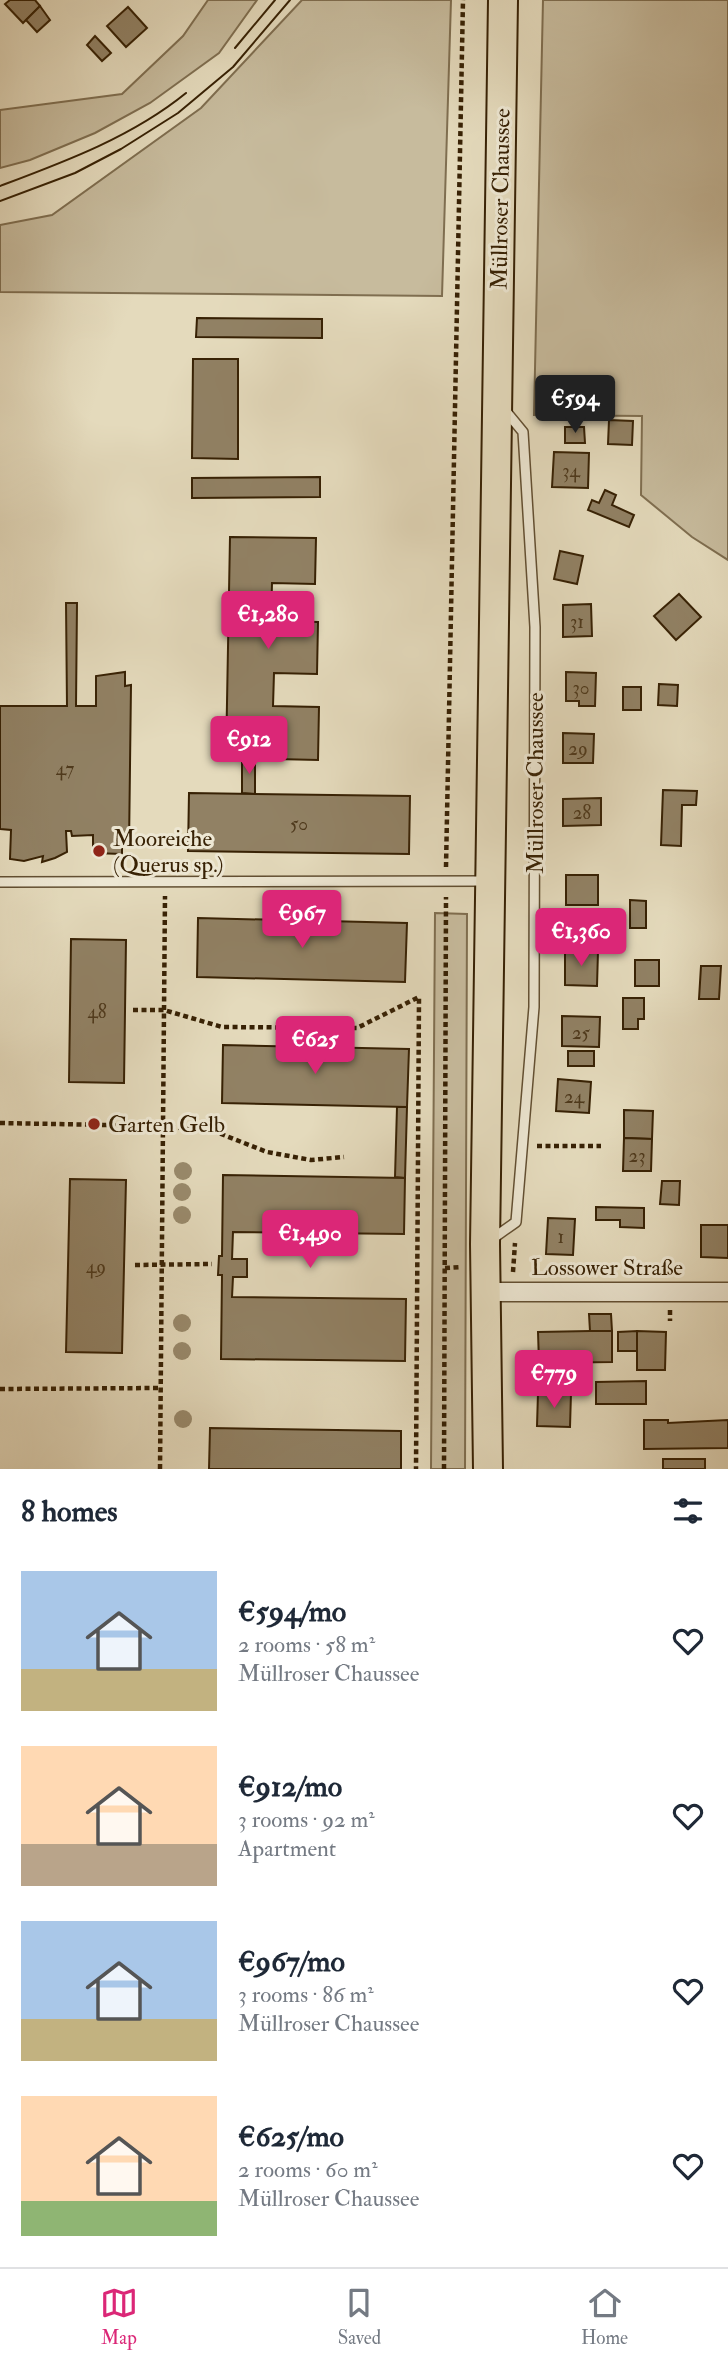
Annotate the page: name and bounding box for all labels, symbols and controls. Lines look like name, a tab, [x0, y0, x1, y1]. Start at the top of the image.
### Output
street label: Müllroser Chaussee	[484, 108, 517, 290]
pin: €594	[534, 376, 616, 435]
text: €594	[551, 383, 599, 412]
house number: 34	[562, 459, 580, 483]
pin: €1,280	[211, 592, 325, 651]
text: €1,280	[237, 599, 299, 628]
house number: 31	[570, 610, 584, 634]
house number: 30	[572, 676, 590, 700]
street label: Müllroser Chaussee	[521, 692, 550, 874]
pin: €912	[208, 716, 290, 776]
text: €912	[226, 724, 272, 753]
house number: 29	[568, 737, 588, 761]
house number: 47	[56, 757, 75, 781]
house number: 28	[573, 801, 591, 825]
house number: 50	[290, 812, 308, 836]
place label: Mooreiche (Querus sp.)	[113, 824, 224, 880]
marker: Mooreiche (Querus sp.)	[91, 843, 107, 859]
pin: €967	[261, 890, 343, 950]
text: €967	[278, 898, 326, 927]
pin: €1,360	[524, 908, 638, 968]
text: €1,360	[551, 916, 611, 945]
house number: 48	[87, 1000, 107, 1024]
pin: €625	[274, 1016, 356, 1076]
house number: 25	[572, 1021, 591, 1045]
text: €625	[292, 1024, 338, 1053]
house number: 24	[564, 1085, 585, 1109]
place label: Garten Gelb	[108, 1110, 225, 1139]
marker: Garten Gelb	[86, 1116, 102, 1132]
house number: 23	[629, 1144, 645, 1168]
pin: €1,490	[253, 1210, 367, 1270]
text: €1,490	[278, 1218, 342, 1247]
house number: 1	[558, 1225, 564, 1249]
street label: Lossower Straße	[531, 1253, 683, 1282]
house number: 49	[86, 1255, 106, 1279]
pin: €779	[513, 1350, 595, 1410]
text: €779	[531, 1358, 577, 1387]
icon: filters	[669, 1492, 707, 1530]
text: 8 homes	[21, 1493, 118, 1530]
text: €594/mo	[238, 1593, 346, 1630]
icon: home	[77, 1599, 161, 1683]
icon: heart	[669, 1622, 707, 1660]
text: 2 rooms · 58 m²	[238, 1630, 375, 1659]
text: Müllroser Chaussee	[238, 1659, 419, 1688]
text: €912/mo	[238, 1768, 342, 1805]
icon: home	[77, 1774, 161, 1858]
icon: heart	[669, 1797, 707, 1835]
text: 3 rooms · 92 m²	[238, 1805, 375, 1834]
text: Apartment	[238, 1834, 336, 1863]
text: €967/mo	[238, 1943, 345, 1980]
icon: home	[77, 1949, 161, 2033]
icon: heart	[669, 1972, 707, 2010]
text: 3 rooms · 86 m²	[238, 1980, 374, 2009]
text: Müllroser Chaussee	[238, 2009, 419, 2038]
text: €625/mo	[238, 2118, 344, 2155]
icon: home	[77, 2124, 161, 2208]
icon: heart	[669, 2147, 707, 2185]
text: 2 rooms · 60 m²	[238, 2155, 378, 2184]
text: Müllroser Chaussee	[238, 2184, 419, 2213]
tab: Map	[100, 2284, 138, 2350]
tab: Saved	[338, 2284, 381, 2350]
tab: Home	[581, 2284, 628, 2350]

